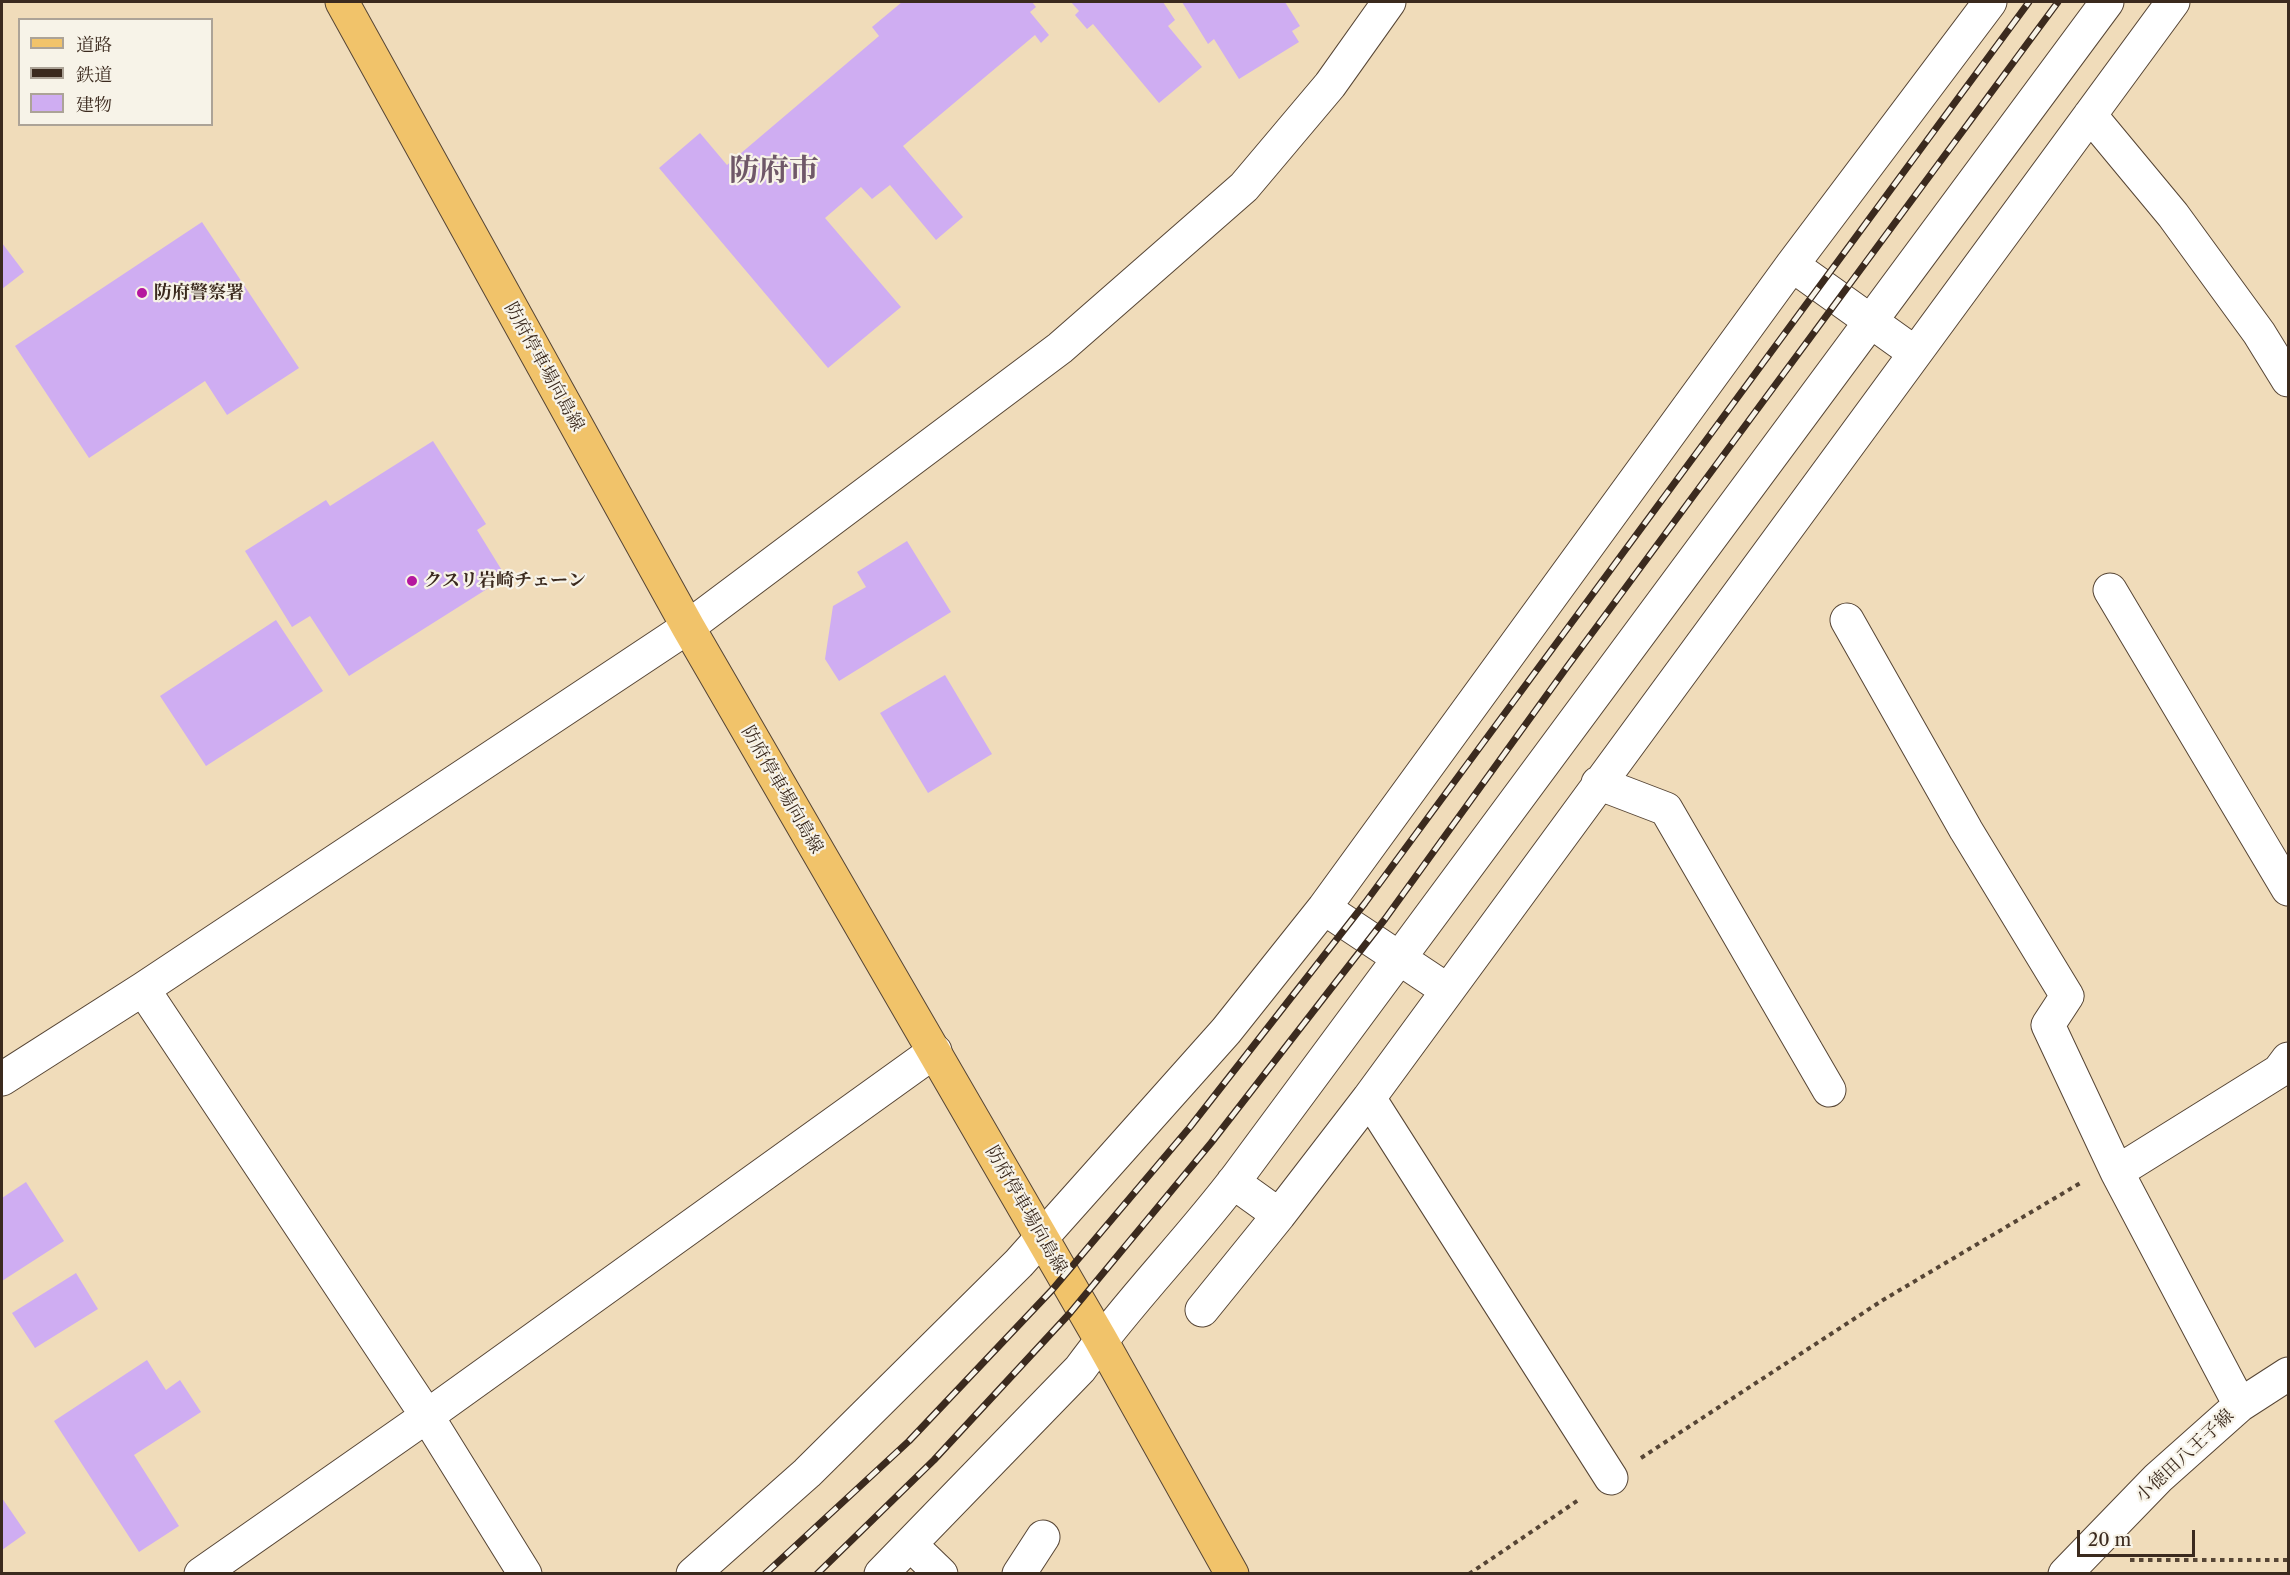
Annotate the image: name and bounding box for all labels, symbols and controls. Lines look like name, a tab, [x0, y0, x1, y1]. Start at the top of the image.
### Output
legend	[18, 18, 213, 126]
text: 道路	[76, 34, 112, 56]
text: 鉄道	[76, 64, 112, 86]
text: 建物	[76, 94, 112, 116]
district label: 防府市	[729, 153, 819, 189]
place label: 防府警察署	[154, 282, 244, 304]
marker: 防府警察署	[135, 286, 149, 300]
street label: 防府停車場向島線	[500, 299, 588, 435]
place label: クスリ岩崎チェーン	[424, 570, 586, 592]
marker: クスリ岩崎チェーン	[405, 574, 419, 588]
street label: 防府停車場向島線	[737, 722, 827, 858]
street label: 防府停車場向島線	[981, 1142, 1071, 1278]
street label: 小徳田八王子線	[2132, 1405, 2238, 1507]
scale bar	[2080, 1518, 2198, 1556]
text: 20 m	[2088, 1529, 2131, 1551]

